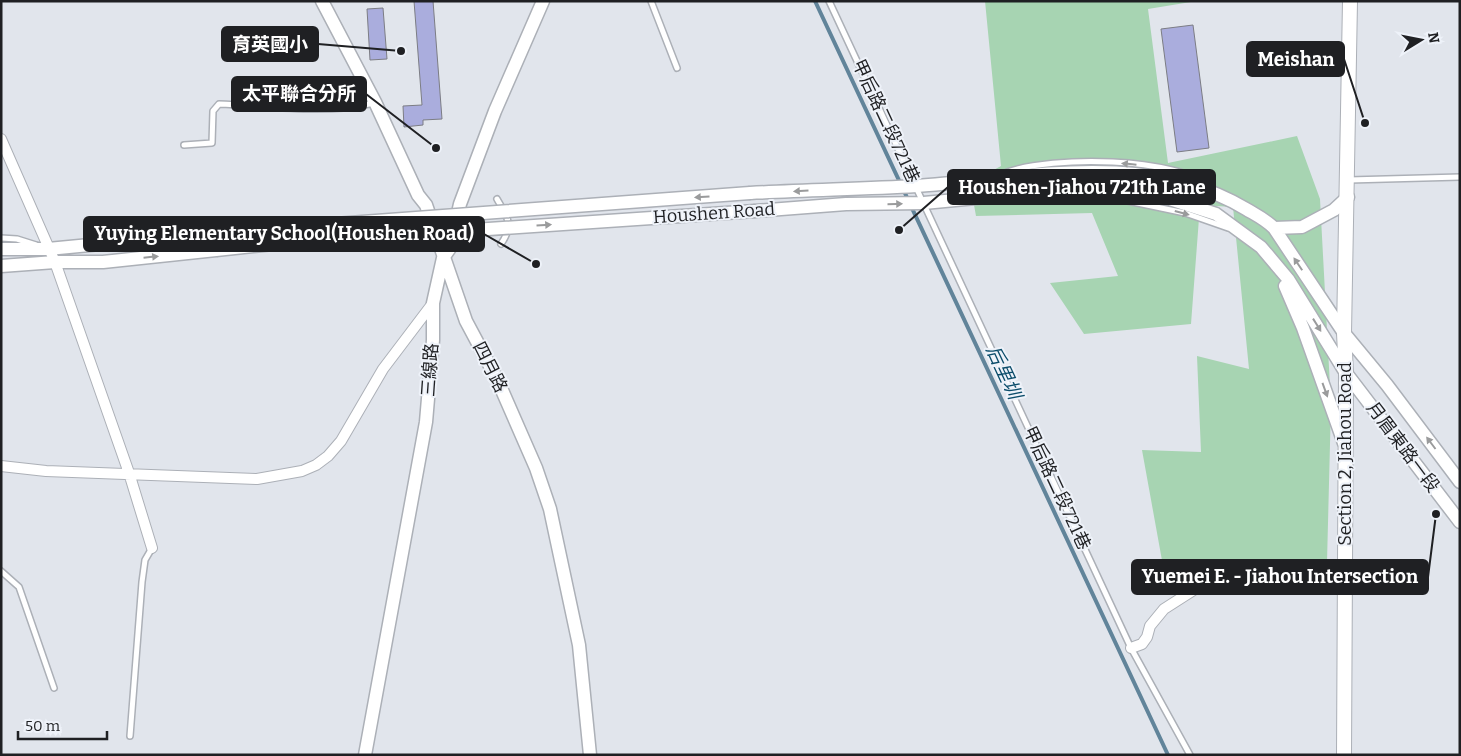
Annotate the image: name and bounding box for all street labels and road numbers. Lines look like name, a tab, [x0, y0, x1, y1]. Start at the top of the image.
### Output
street label: 甲后路二段721巷	[848, 56, 924, 186]
street label: Houshen Road	[652, 198, 776, 228]
street label: 四月路	[468, 338, 512, 396]
street label: 三線路	[417, 342, 443, 398]
street label: Section 2, Jiahou Road	[1334, 362, 1356, 546]
street label: 月眉東路一段	[1362, 397, 1444, 497]
street label: 甲后路二段721巷	[1019, 423, 1095, 553]

